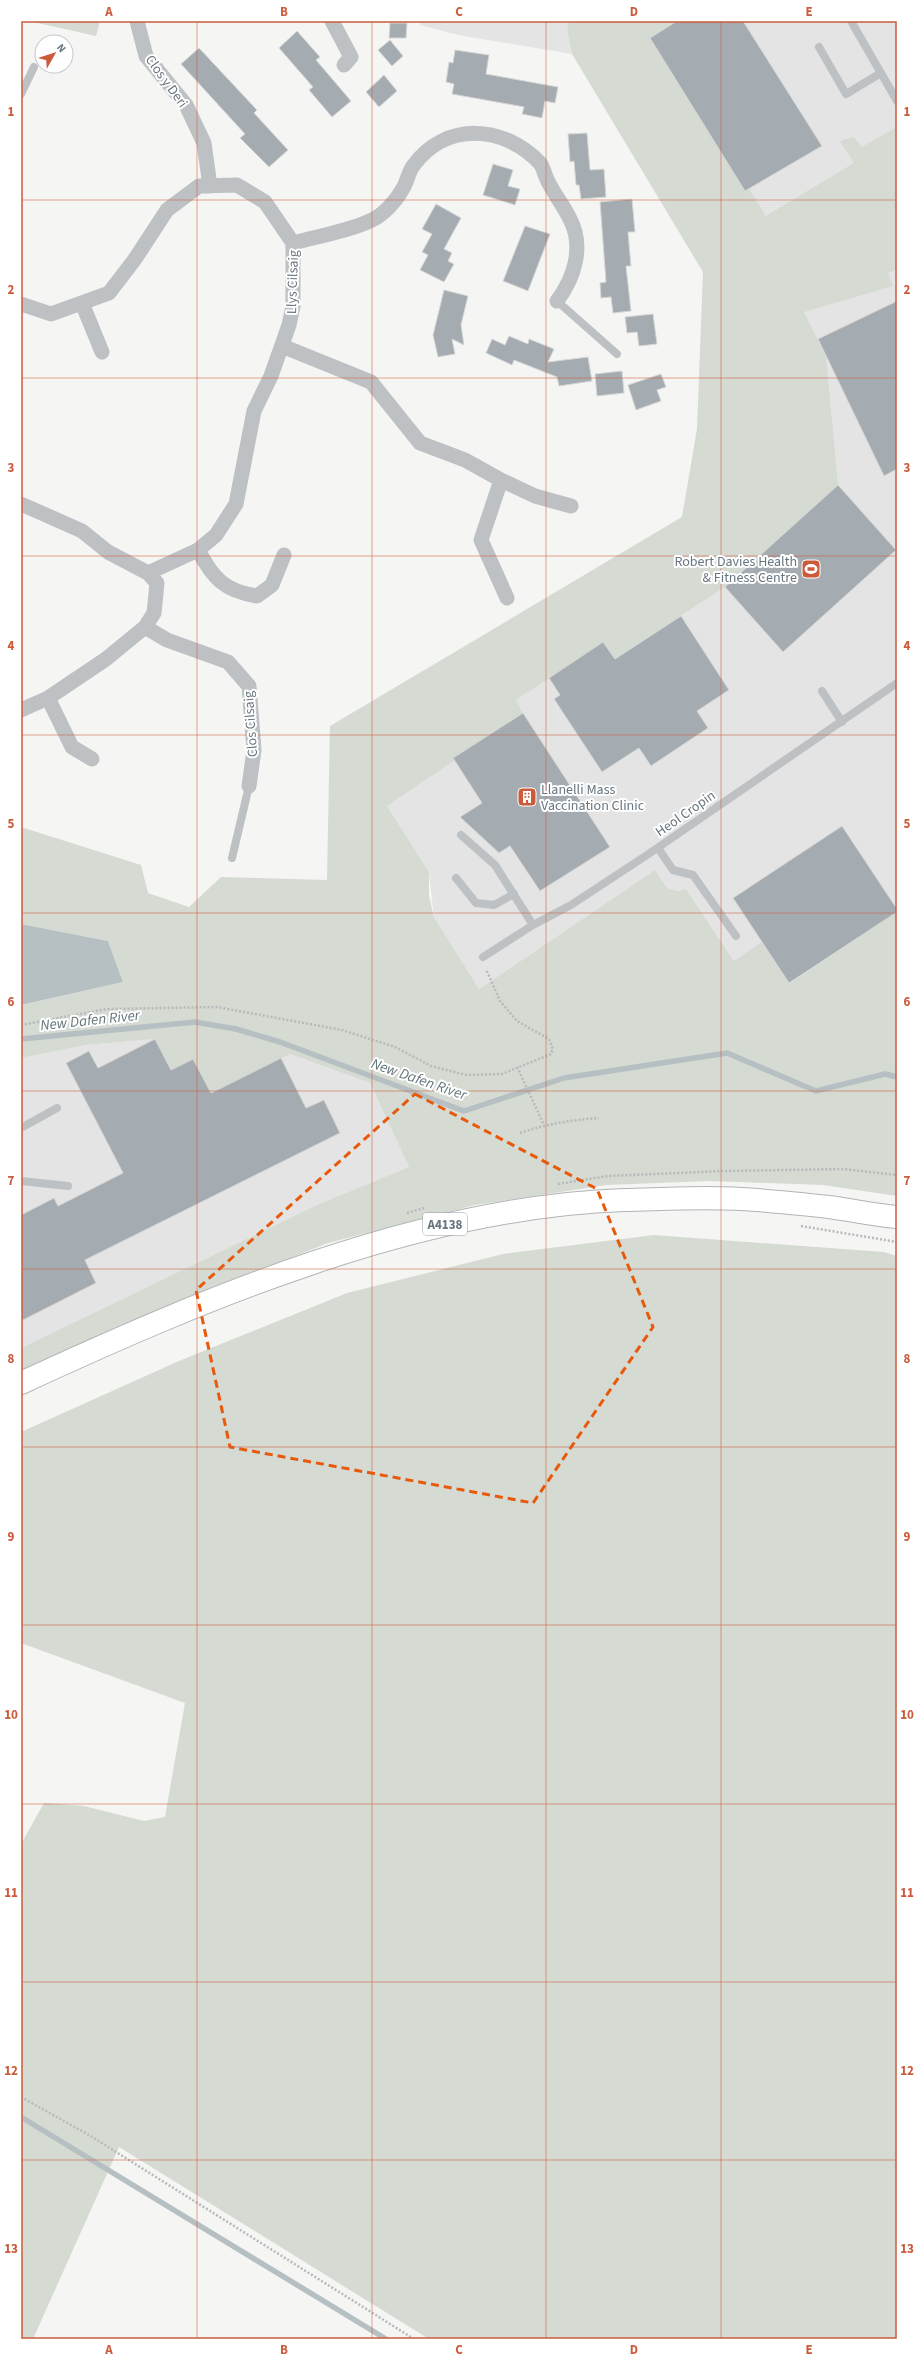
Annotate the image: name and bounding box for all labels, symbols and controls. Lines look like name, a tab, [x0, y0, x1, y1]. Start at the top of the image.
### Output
text: A	[104, 3, 113, 21]
text: B	[280, 3, 288, 21]
text: C	[455, 3, 463, 21]
text: D	[630, 3, 638, 21]
text: E	[805, 3, 813, 21]
north arrow	[34, 34, 74, 74]
text: N	[53, 40, 70, 56]
street label: Clos y Deri	[140, 51, 192, 112]
text: 1	[8, 103, 15, 121]
text: 1	[904, 103, 911, 121]
street label: Llys Cilsaig	[282, 250, 304, 314]
text: 2	[8, 281, 15, 299]
text: 2	[904, 281, 911, 299]
text: 3	[8, 459, 15, 477]
text: 3	[904, 459, 911, 477]
place label: Robert Davies Health & Fitness Centre	[674, 552, 797, 588]
sports icon: Robert Davies Health & Fitness Centre	[800, 558, 822, 580]
text: 4	[8, 637, 15, 655]
text: 4	[904, 637, 911, 655]
street label: Clos Cilsaig	[239, 690, 263, 758]
place label: Llanelli Mass Vaccination Clinic	[541, 780, 645, 816]
building icon: Llanelli Mass Vaccination Clinic	[516, 786, 538, 808]
street label: Heol Cropin	[651, 786, 720, 842]
text: 5	[8, 815, 15, 833]
text: 5	[904, 815, 911, 833]
text: 6	[8, 993, 15, 1011]
text: 6	[904, 993, 911, 1011]
water label: New Dafen River	[39, 1005, 142, 1036]
water label: New Dafen River	[368, 1053, 470, 1106]
text: 7	[8, 1172, 15, 1190]
text: 7	[904, 1172, 911, 1190]
road number: A4138	[423, 1213, 467, 1235]
text: 8	[8, 1350, 15, 1368]
text: 8	[904, 1350, 911, 1368]
text: 9	[8, 1528, 15, 1546]
text: 9	[904, 1528, 911, 1546]
text: 10	[4, 1706, 18, 1724]
text: 10	[900, 1706, 914, 1724]
text: 11	[4, 1884, 18, 1902]
text: 11	[900, 1884, 914, 1902]
text: 12	[4, 2062, 18, 2080]
text: 12	[900, 2062, 914, 2080]
text: 13	[4, 2240, 18, 2258]
text: 13	[900, 2240, 914, 2258]
text: A	[104, 2341, 113, 2359]
text: B	[280, 2341, 288, 2359]
text: C	[455, 2341, 463, 2359]
text: D	[630, 2341, 638, 2359]
text: E	[805, 2341, 813, 2359]

